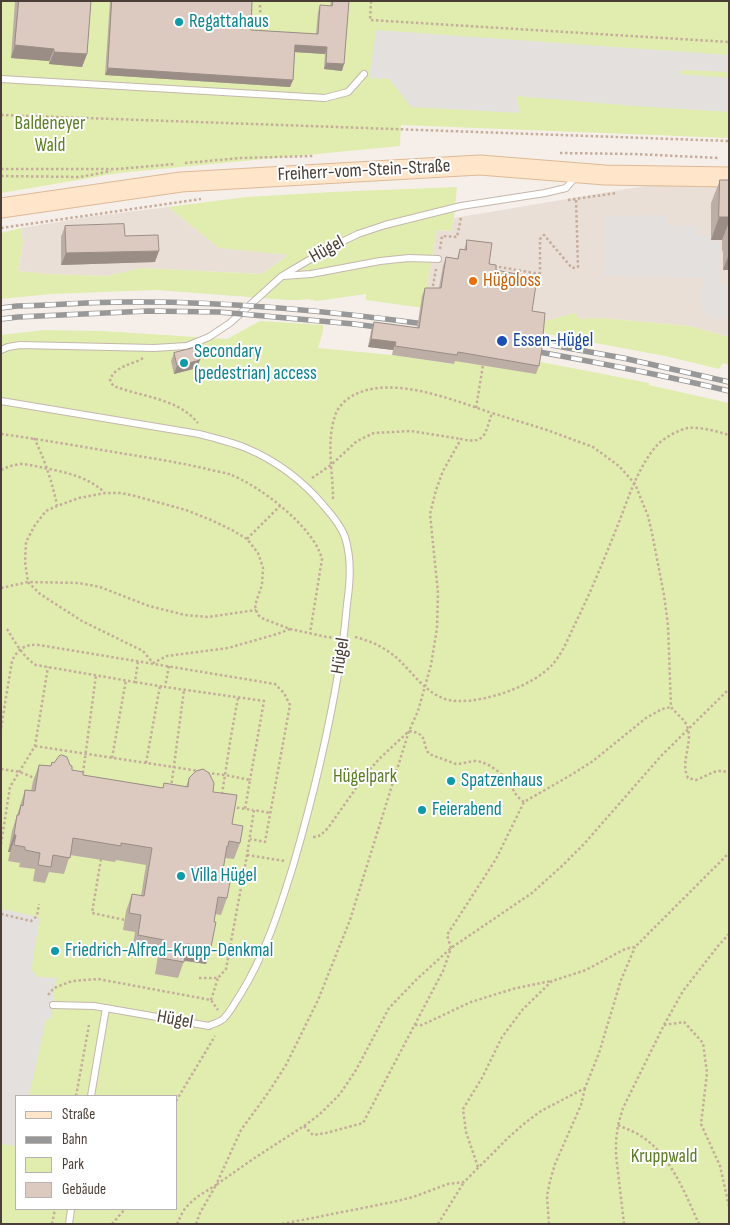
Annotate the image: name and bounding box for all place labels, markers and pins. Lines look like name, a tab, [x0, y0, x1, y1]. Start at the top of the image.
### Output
place label: Regattahaus	[189, 11, 269, 33]
marker: Regattahaus	[173, 16, 185, 28]
place label: Hügoloss	[483, 270, 541, 292]
marker: Hügoloss	[467, 275, 479, 287]
place label: Essen-Hügel	[513, 330, 593, 352]
marker: Essen-Hügel	[495, 334, 509, 348]
place label: Secondary (pedestrian) access	[194, 341, 317, 385]
marker: Secondary (pedestrian) access	[178, 357, 190, 369]
place label: Spatzenhaus	[461, 770, 543, 792]
marker: Spatzenhaus	[445, 775, 457, 787]
place label: Feierabend	[432, 799, 502, 821]
marker: Feierabend	[416, 804, 428, 816]
place label: Villa Hügel	[191, 865, 257, 887]
marker: Villa Hügel	[175, 870, 187, 882]
place label: Friedrich-Alfred-Krupp-Denkmal	[65, 940, 273, 962]
marker: Friedrich-Alfred-Krupp-Denkmal	[49, 945, 61, 957]

